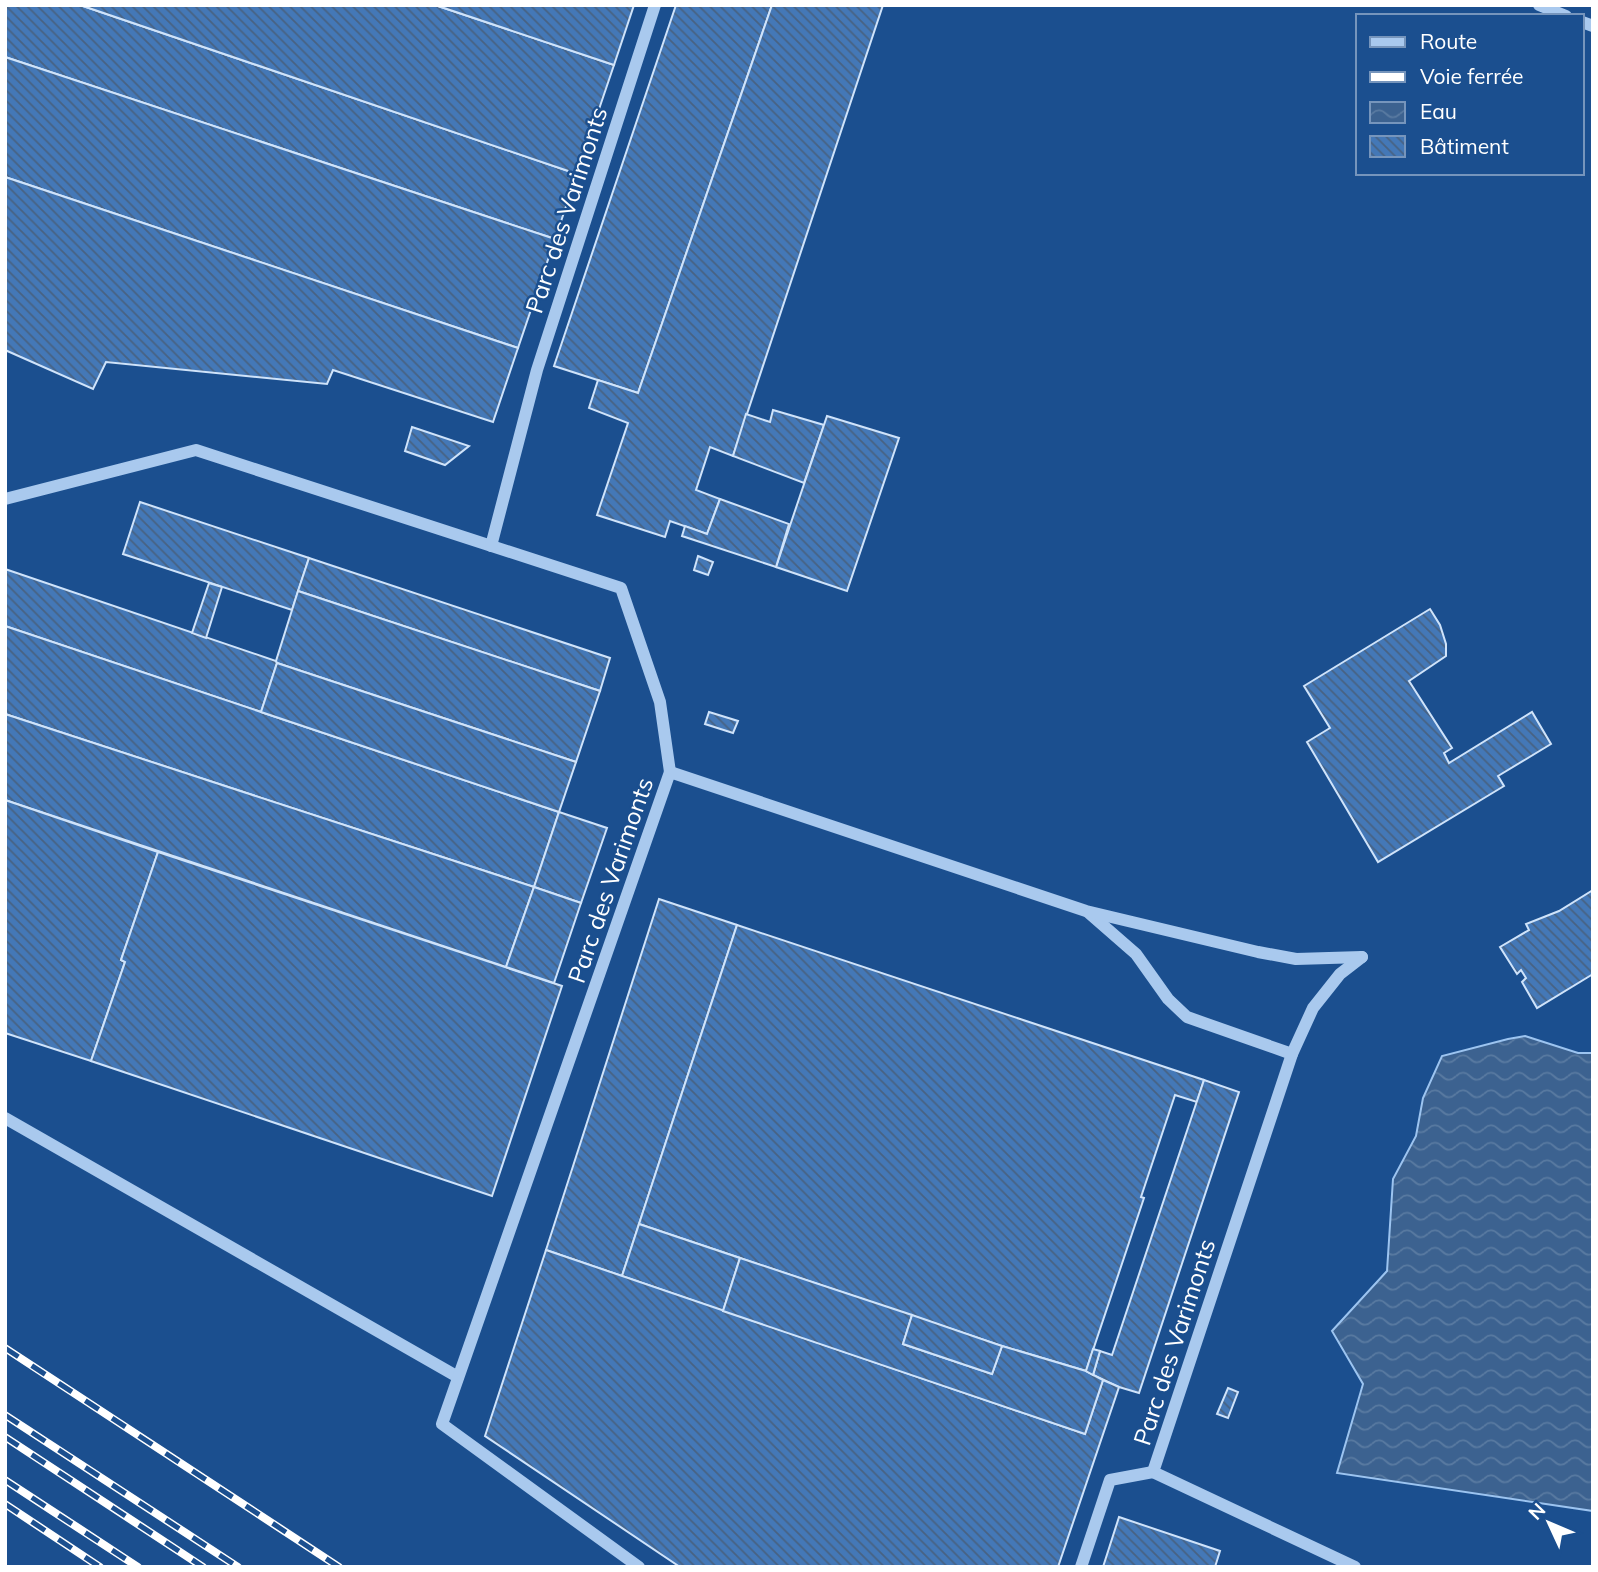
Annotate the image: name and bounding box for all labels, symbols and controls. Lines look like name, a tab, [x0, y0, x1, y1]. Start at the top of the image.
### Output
legend	[1356, 14, 1584, 175]
text: Route	[1420, 28, 1477, 54]
text: Voie ferrée	[1420, 63, 1524, 89]
text: Eau	[1420, 98, 1457, 124]
street label: Parc des Varimonts	[518, 103, 614, 317]
text: Bâtiment	[1420, 133, 1509, 159]
street label: Parc des Varimonts	[561, 773, 659, 987]
street label: Parc des Varimonts	[1126, 1235, 1222, 1449]
north arrow	[1514, 1488, 1584, 1558]
text: N	[1523, 1498, 1550, 1525]

